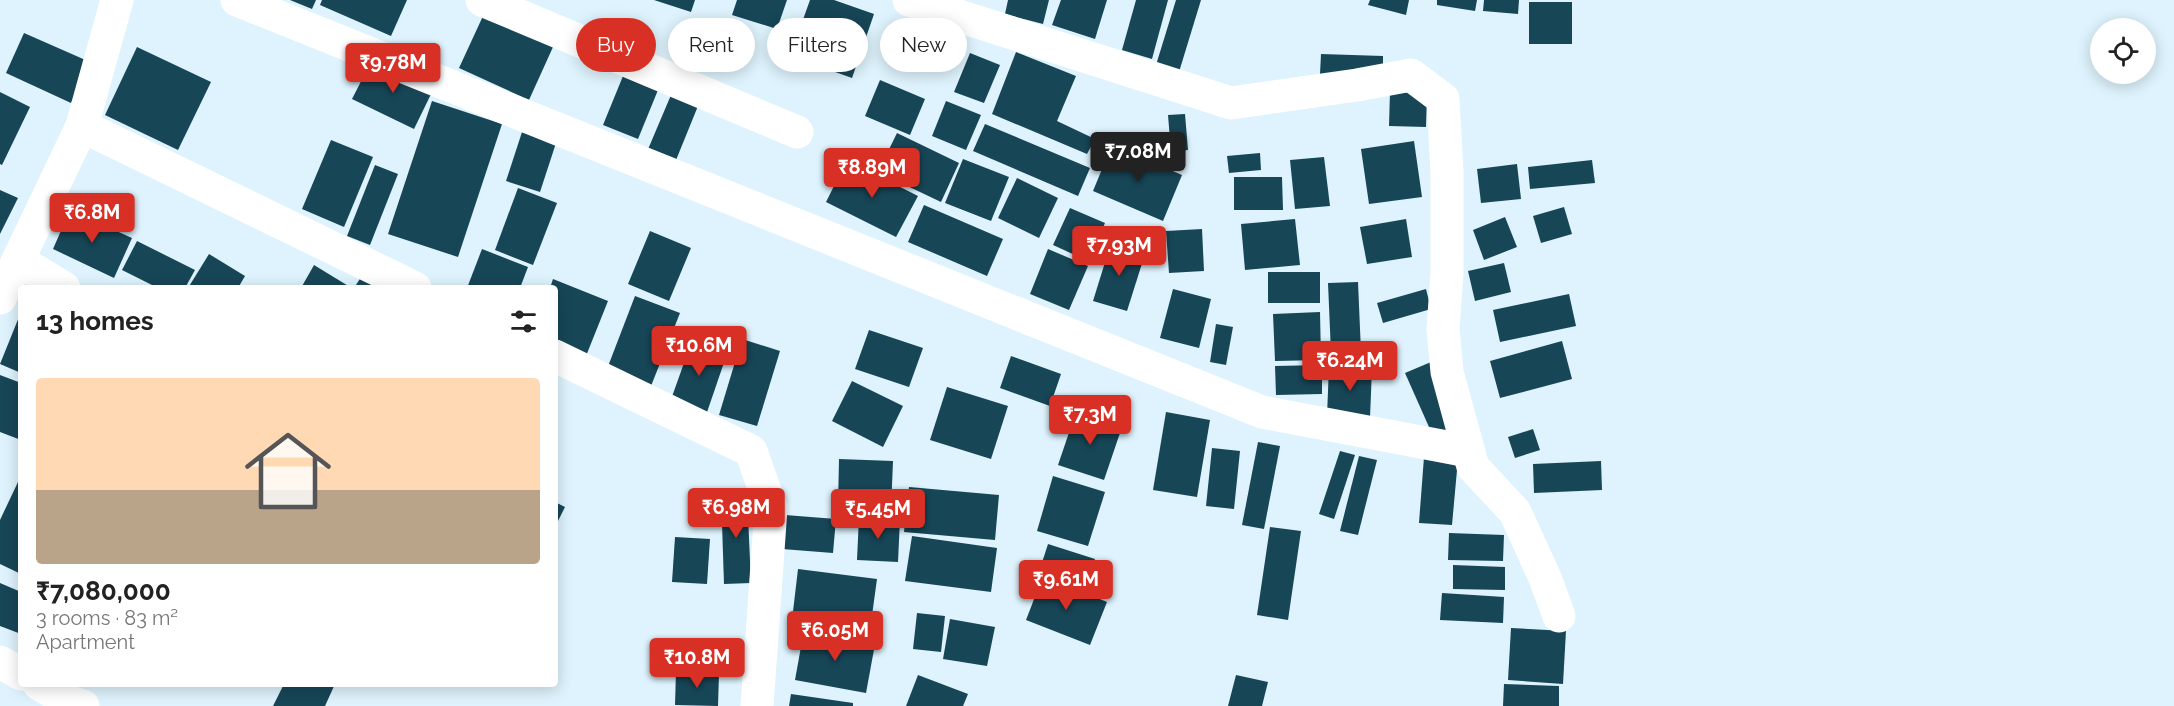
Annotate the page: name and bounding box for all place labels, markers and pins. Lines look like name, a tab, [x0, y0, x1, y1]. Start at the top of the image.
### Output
pin: ₹9.78M	[344, 43, 442, 94]
pin: ₹7.08M	[1089, 132, 1187, 183]
pin: ₹8.89M	[823, 148, 921, 199]
pin: ₹6.8M	[50, 193, 134, 244]
pin: ₹7.93M	[1070, 226, 1168, 277]
pin: ₹10.6M	[650, 326, 748, 377]
pin: ₹6.24M	[1301, 341, 1399, 392]
pin: ₹7.3M	[1048, 395, 1132, 446]
pin: ₹6.98M	[687, 488, 785, 539]
pin: ₹5.45M	[829, 489, 927, 540]
pin: ₹9.61M	[1017, 560, 1115, 611]
pin: ₹6.05M	[786, 611, 884, 662]
pin: ₹10.8M	[648, 638, 746, 689]

